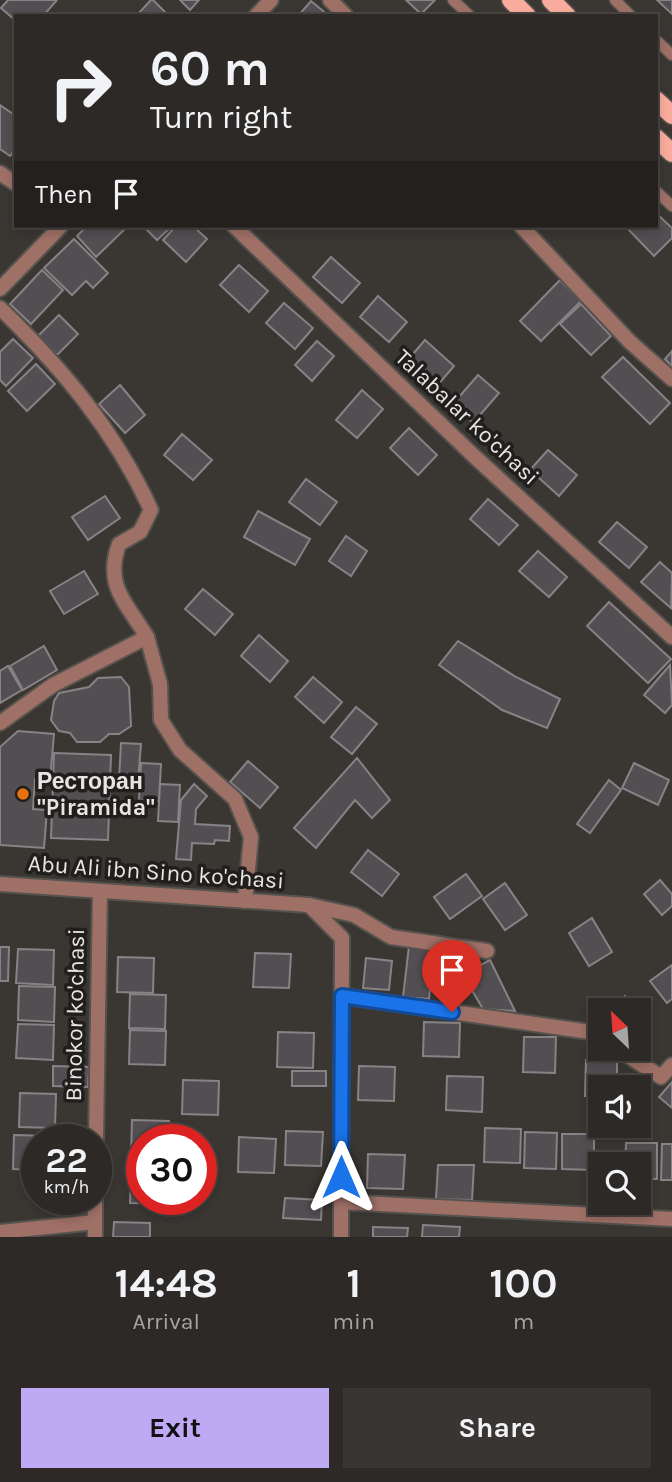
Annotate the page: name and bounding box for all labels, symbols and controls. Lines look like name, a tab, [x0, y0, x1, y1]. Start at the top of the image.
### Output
text: 60 m	[150, 40, 270, 97]
icon: right	[35, 42, 126, 133]
text: Turn right	[150, 99, 292, 136]
icon: arrive	[107, 175, 145, 213]
text: Then	[35, 179, 93, 210]
street label: Talabalar ko'chasi	[390, 344, 544, 490]
place label: Ресторан "Piramida"	[37, 768, 155, 821]
marker: Ресторан "Piramida"	[15, 786, 31, 802]
street label: Abu Ali ibn Sino ko'chasi	[27, 850, 285, 894]
street label: Binokor ko'chasi	[60, 928, 90, 1102]
pin	[422, 940, 482, 1012]
icon: arrive	[433, 951, 471, 989]
north arrow	[588, 998, 651, 1060]
map controls	[588, 998, 651, 1215]
button: sound	[588, 1075, 651, 1138]
speed limit sign: 30	[126, 1124, 217, 1215]
text: 22	[45, 1140, 88, 1181]
position arrow	[304, 1140, 378, 1214]
button: search	[588, 1152, 651, 1215]
text: km/h	[44, 1176, 89, 1198]
text: 14:48	[115, 1258, 218, 1308]
text: 1	[346, 1258, 361, 1308]
text: 100	[489, 1258, 557, 1308]
text: Arrival	[133, 1308, 200, 1335]
text: min	[333, 1308, 375, 1335]
text: m	[513, 1308, 534, 1335]
button: Exit	[21, 1388, 329, 1468]
button: Share	[343, 1388, 651, 1468]

